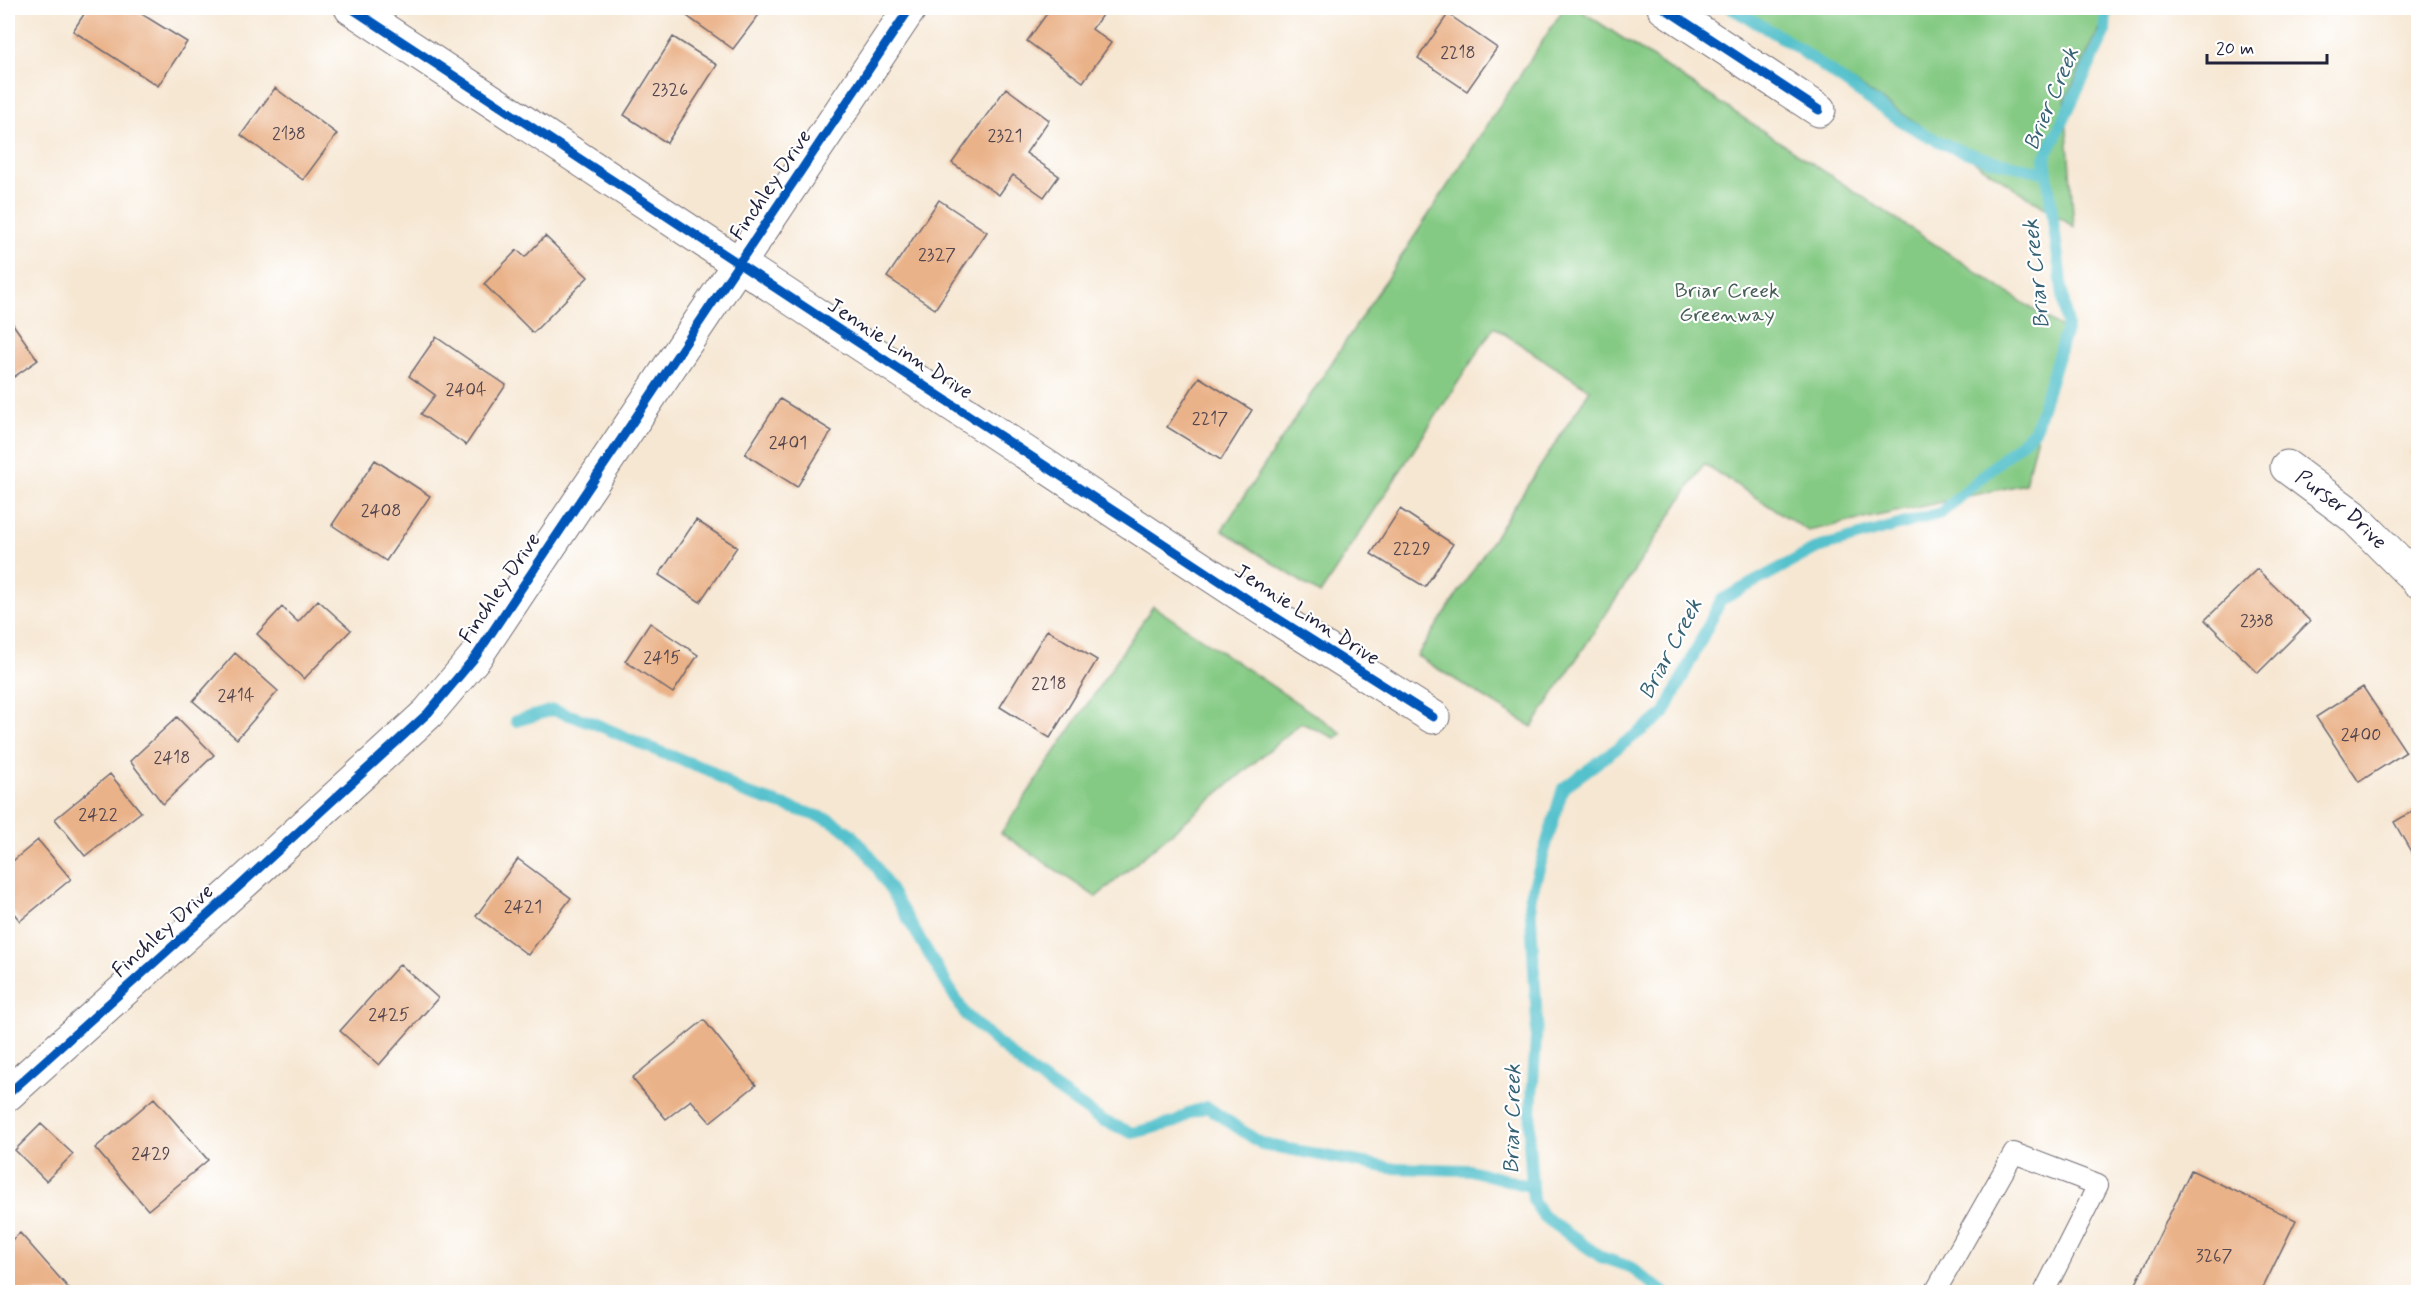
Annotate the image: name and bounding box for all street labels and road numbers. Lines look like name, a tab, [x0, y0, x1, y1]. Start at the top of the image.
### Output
street label: Finchley Drive	[724, 124, 818, 246]
street label: Jennie Linn Drive	[822, 292, 978, 406]
street label: Purser Drive	[2289, 464, 2393, 556]
street label: Finchley Drive	[453, 527, 547, 649]
street label: Jennie Linn Drive	[1229, 558, 1385, 672]
street label: Finchley Drive	[106, 878, 220, 984]

